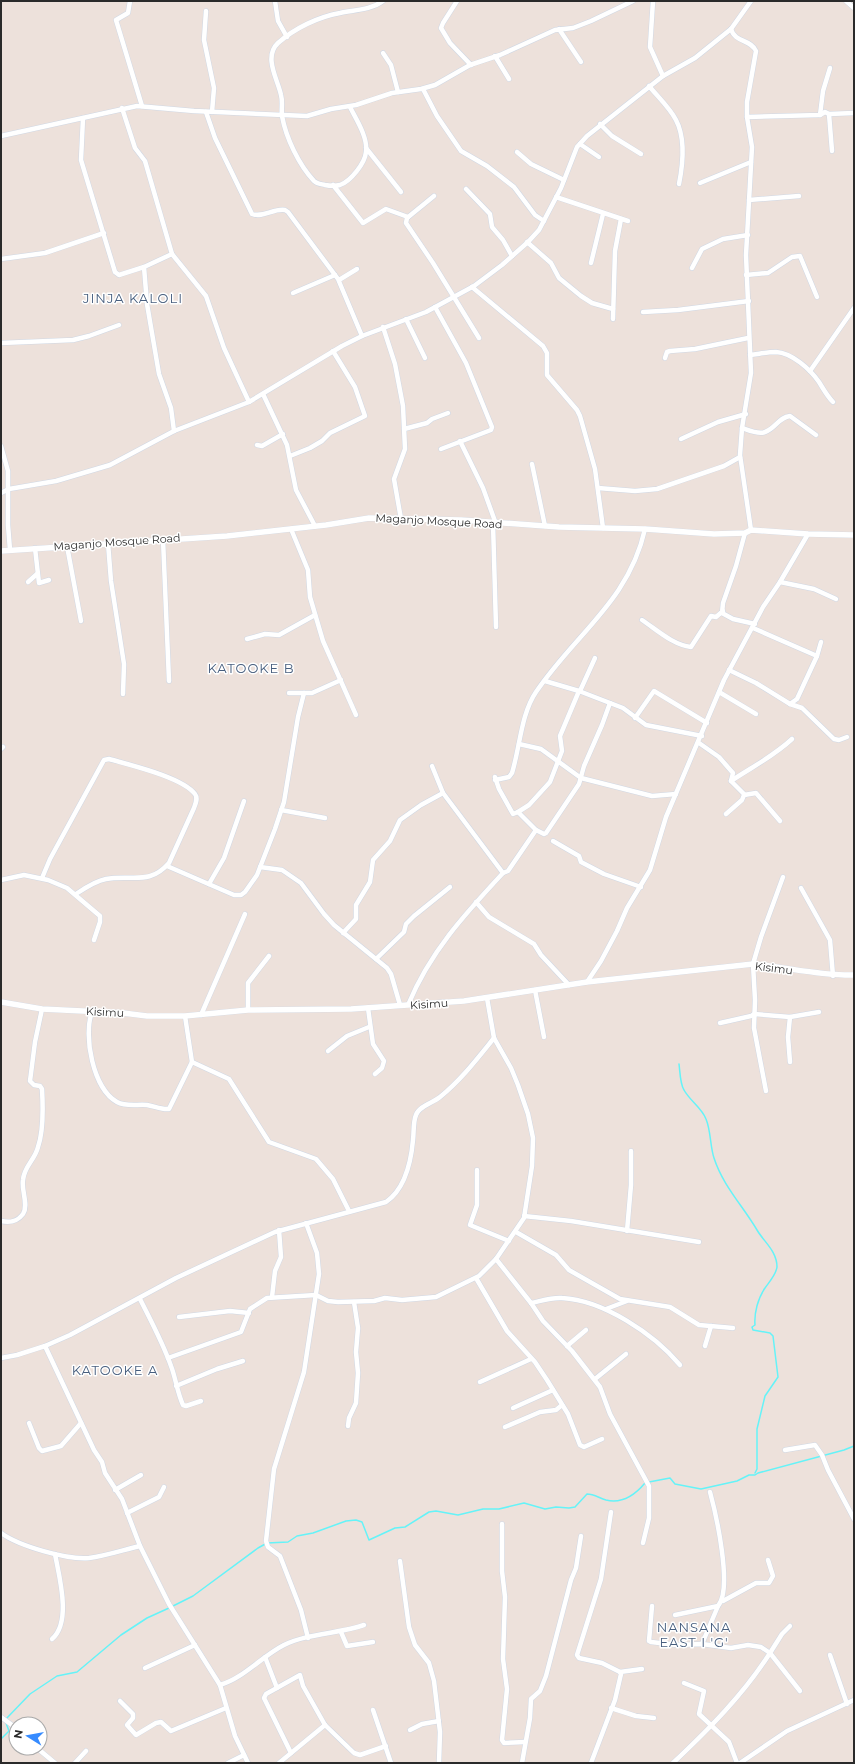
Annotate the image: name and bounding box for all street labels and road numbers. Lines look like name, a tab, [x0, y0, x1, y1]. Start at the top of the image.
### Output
street label: Maganjo Mosque Road	[375, 511, 503, 531]
street label: Maganjo Mosque Road	[53, 531, 181, 553]
street label: Kisimu	[754, 959, 794, 977]
street label: Kisimu	[409, 996, 449, 1012]
street label: Kisimu	[86, 1004, 124, 1020]

